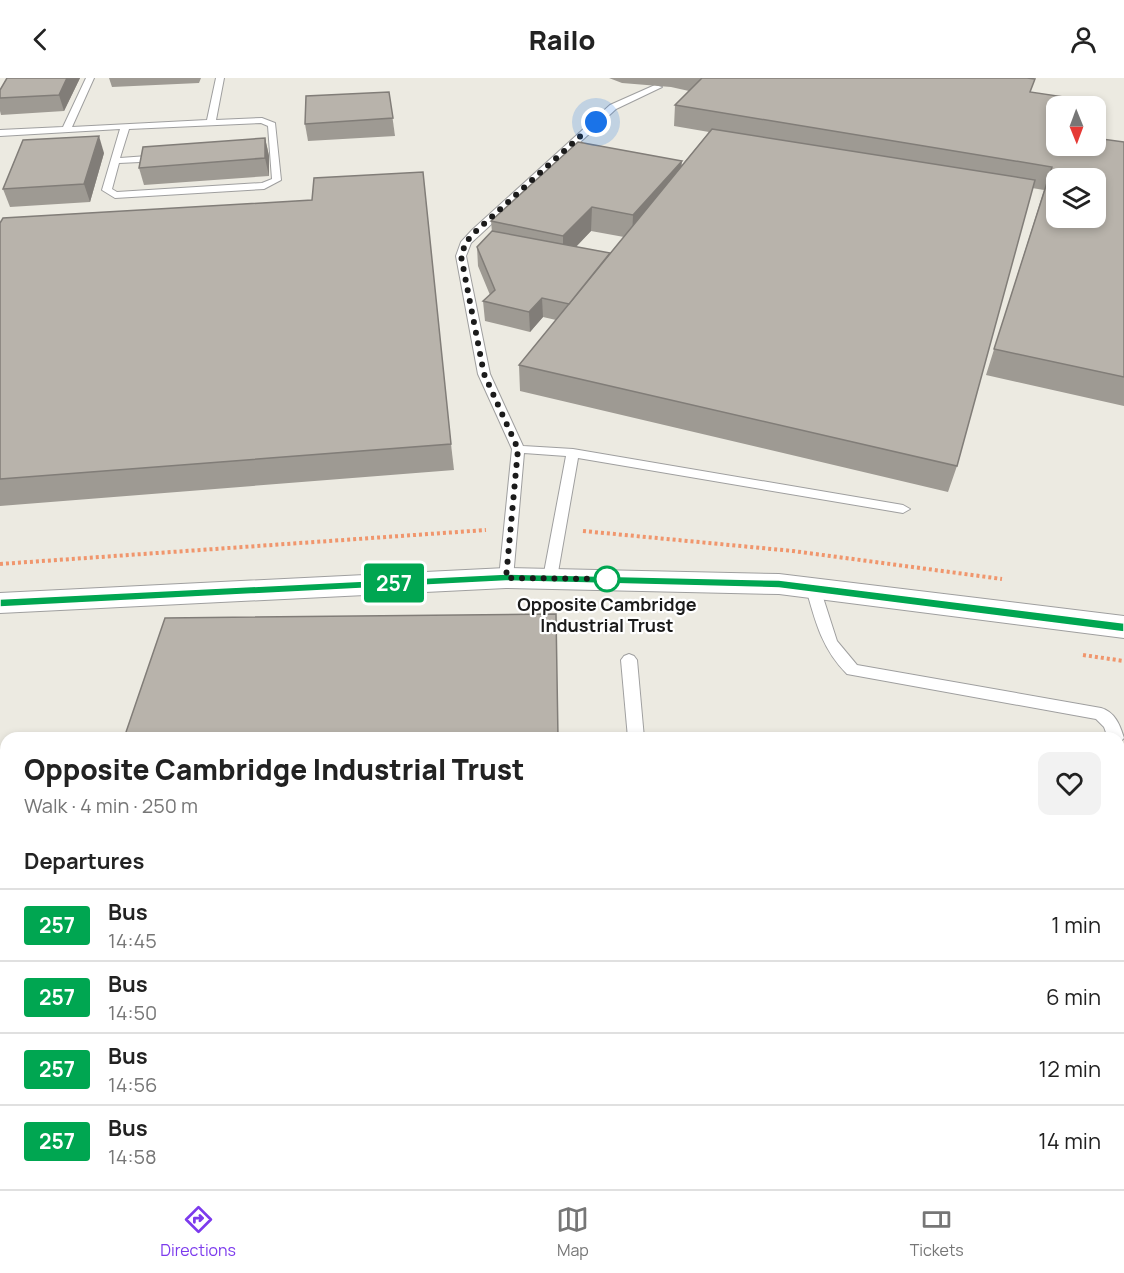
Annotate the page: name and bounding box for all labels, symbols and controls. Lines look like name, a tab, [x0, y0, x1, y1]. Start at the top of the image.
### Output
text: Railo	[529, 21, 595, 58]
icon: back	[24, 23, 57, 56]
icon: person	[1067, 23, 1100, 56]
north arrow	[1046, 96, 1106, 156]
map controls	[1046, 96, 1106, 228]
your location	[581, 107, 611, 137]
button: layers	[1046, 168, 1106, 228]
line badge: 257	[360, 564, 428, 602]
marker: Opposite Cambridge Industrial Trust	[594, 566, 620, 592]
text: 257	[376, 569, 412, 597]
place label: Opposite Cambridge Industrial Trust	[517, 592, 697, 637]
text: Opposite Cambridge Industrial Trust	[24, 750, 525, 788]
button: heart	[1038, 752, 1101, 815]
text: Walk · 4 min · 250 m	[24, 792, 198, 819]
text: Departures	[24, 846, 144, 876]
text: Bus	[108, 897, 148, 927]
text: 1 min	[1051, 910, 1101, 940]
text: 257	[39, 911, 75, 939]
text: 14:45	[108, 927, 157, 954]
text: Bus	[108, 969, 148, 999]
text: 6 min	[1046, 982, 1101, 1012]
text: 257	[39, 983, 75, 1011]
text: 14:50	[108, 999, 157, 1026]
text: Bus	[108, 1041, 148, 1071]
text: 12 min	[1039, 1054, 1101, 1084]
text: 257	[39, 1055, 75, 1083]
text: 14:56	[108, 1071, 158, 1098]
text: Bus	[108, 1113, 148, 1143]
text: 14 min	[1038, 1126, 1101, 1156]
text: 257	[39, 1127, 75, 1155]
text: 14:58	[108, 1143, 157, 1170]
tab: Directions	[160, 1203, 236, 1261]
tab: Map	[556, 1203, 589, 1261]
tab: Tickets	[910, 1203, 964, 1261]

